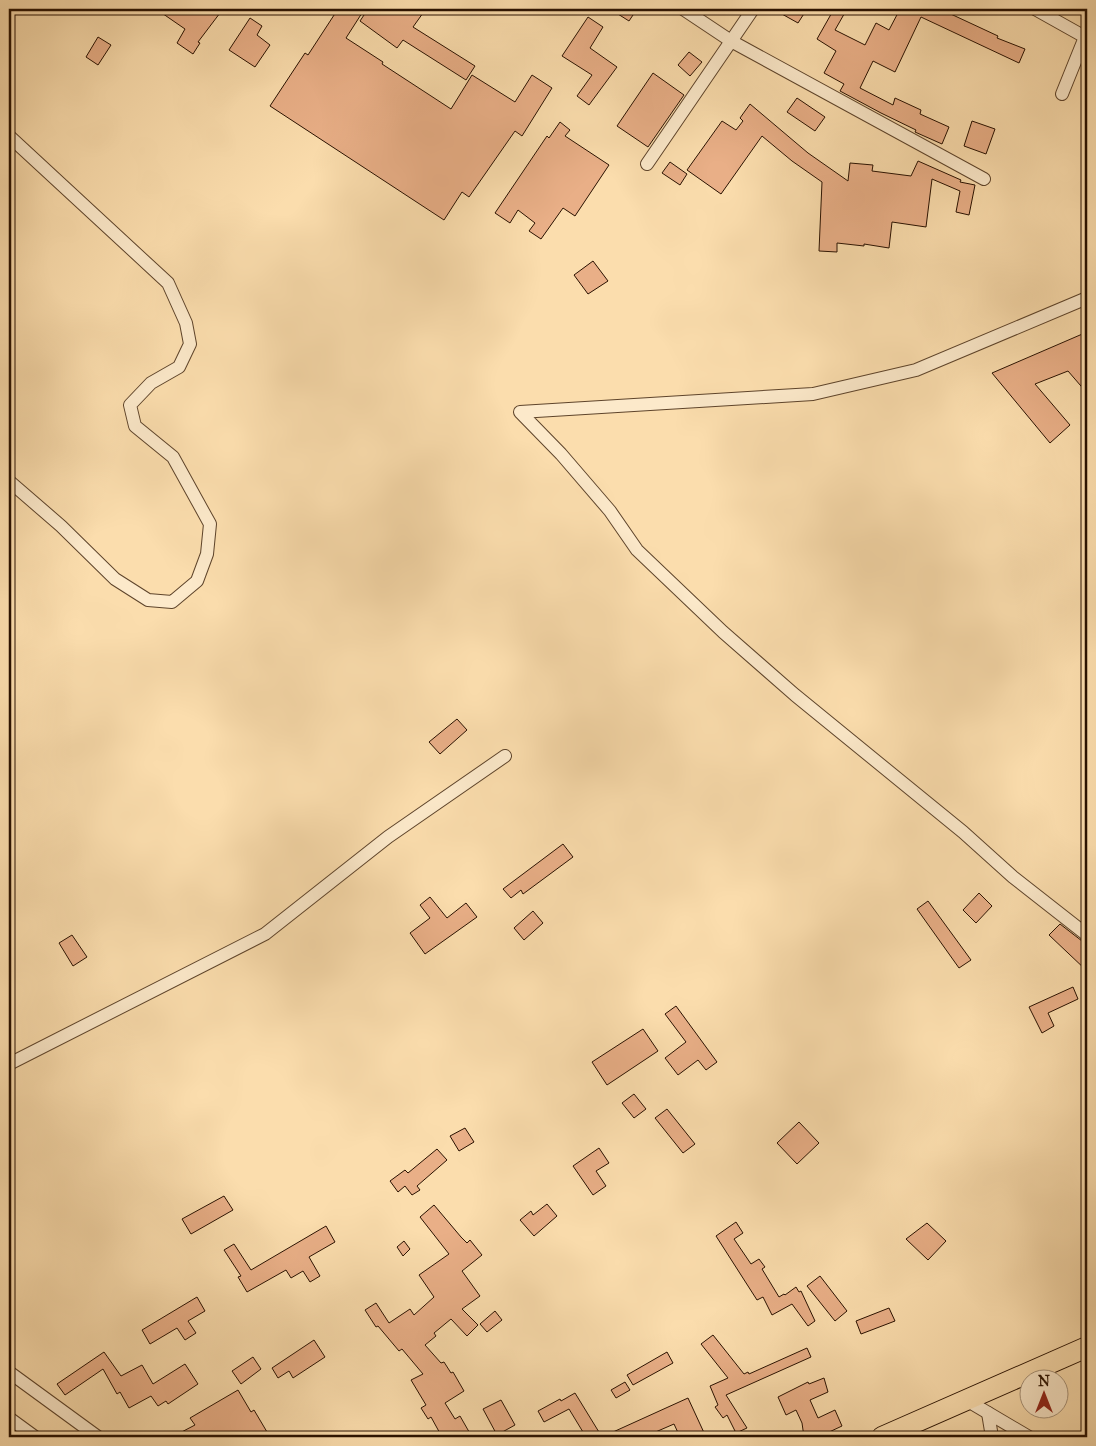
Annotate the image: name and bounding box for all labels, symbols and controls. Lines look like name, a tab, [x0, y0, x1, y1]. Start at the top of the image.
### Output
north arrow	[1018, 1368, 1068, 1418]
text: N	[1038, 1373, 1050, 1390]

